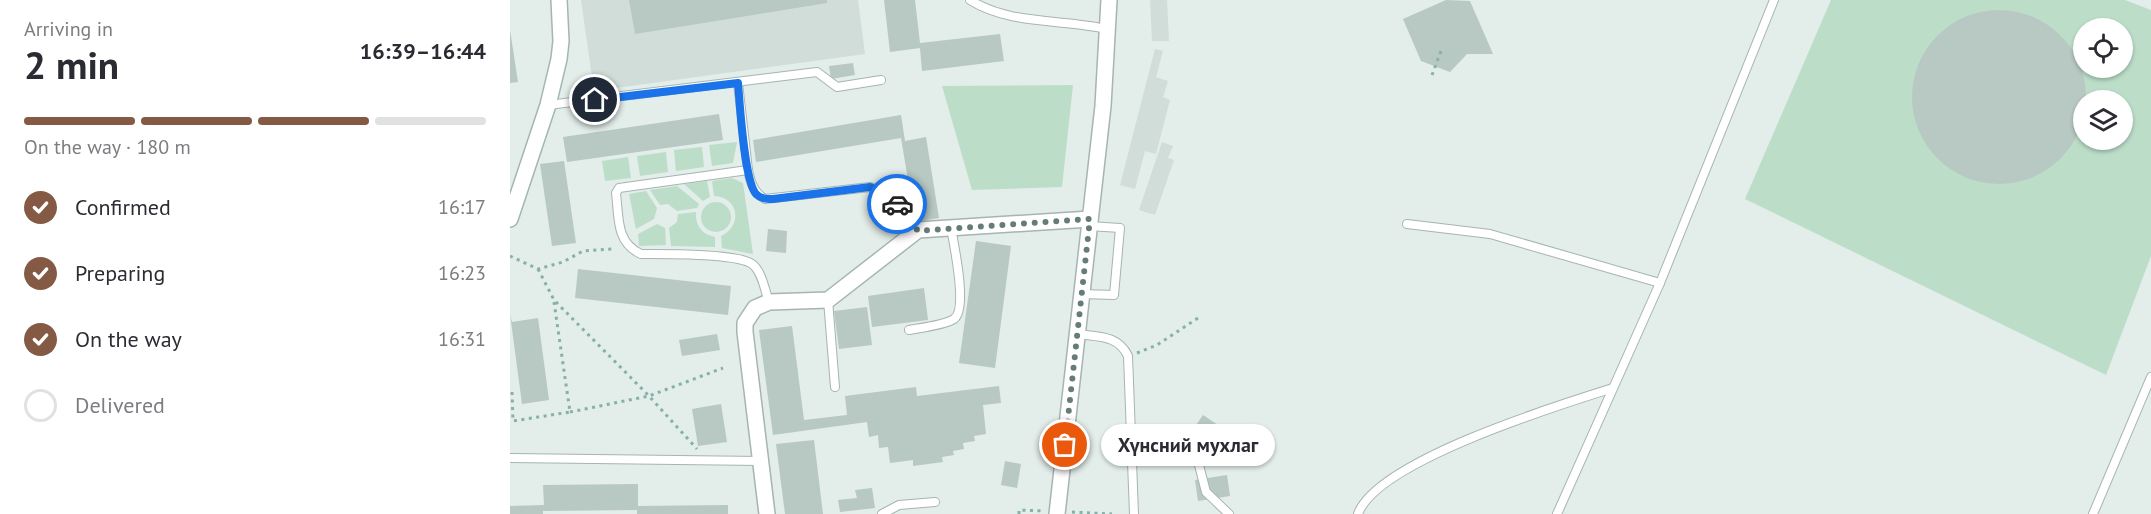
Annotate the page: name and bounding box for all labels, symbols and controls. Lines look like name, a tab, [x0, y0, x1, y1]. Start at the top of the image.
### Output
text: Arriving in	[24, 16, 113, 42]
map controls	[2073, 18, 2133, 150]
button: locate	[2073, 18, 2133, 78]
text: 16:39–16:44	[360, 37, 486, 65]
text: 2 min	[24, 39, 119, 90]
pin	[569, 74, 620, 125]
icon: home	[578, 83, 611, 116]
button: layers	[2073, 90, 2133, 150]
text: On the way · 180 m	[24, 134, 191, 160]
courier	[867, 174, 927, 234]
icon: car	[881, 188, 914, 221]
icon: check	[24, 191, 57, 224]
text: Confirmed	[75, 193, 171, 221]
text: 16:17	[438, 194, 486, 220]
icon: check	[24, 257, 57, 290]
text: Preparing	[75, 259, 165, 287]
text: 16:23	[438, 260, 486, 286]
icon: check	[24, 323, 57, 356]
text: On the way	[75, 325, 182, 353]
text: 16:31	[438, 326, 486, 352]
text: Delivered	[75, 391, 165, 419]
pin	[1039, 419, 1090, 470]
callout: Хүнсний мухлаг	[1101, 424, 1275, 466]
icon: bag	[1048, 428, 1081, 461]
text: Хүнсний мухлаг	[1118, 432, 1258, 458]

